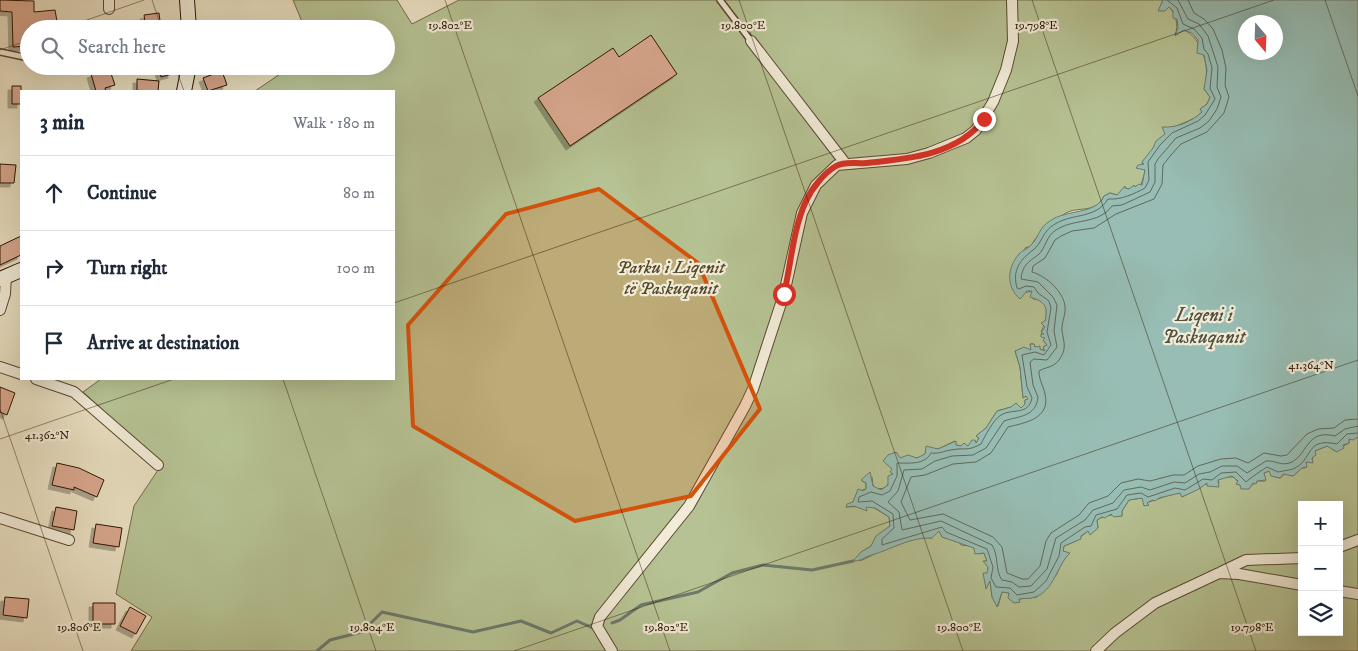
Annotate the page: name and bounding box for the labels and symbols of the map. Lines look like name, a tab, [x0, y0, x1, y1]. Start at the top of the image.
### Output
north arrow	[1238, 15, 1283, 60]
text: 19.802°E	[428, 18, 472, 33]
text: 19.800°E	[721, 18, 766, 33]
text: 19.798°E	[1014, 18, 1058, 33]
route end	[973, 108, 996, 131]
park label: Parku i Liqenit të Paskuqanit	[617, 257, 726, 300]
route start	[773, 283, 796, 306]
water label: Liqeni i Paskuqanit	[1163, 304, 1246, 350]
text: 41.364°N	[1288, 358, 1334, 373]
text: 41.362°N	[25, 428, 69, 443]
text: 19.806°E	[57, 620, 102, 635]
text: 19.804°E	[350, 620, 395, 635]
text: 19.802°E	[644, 620, 688, 635]
text: 19.800°E	[937, 620, 982, 635]
text: 19.798°E	[1230, 620, 1274, 635]

